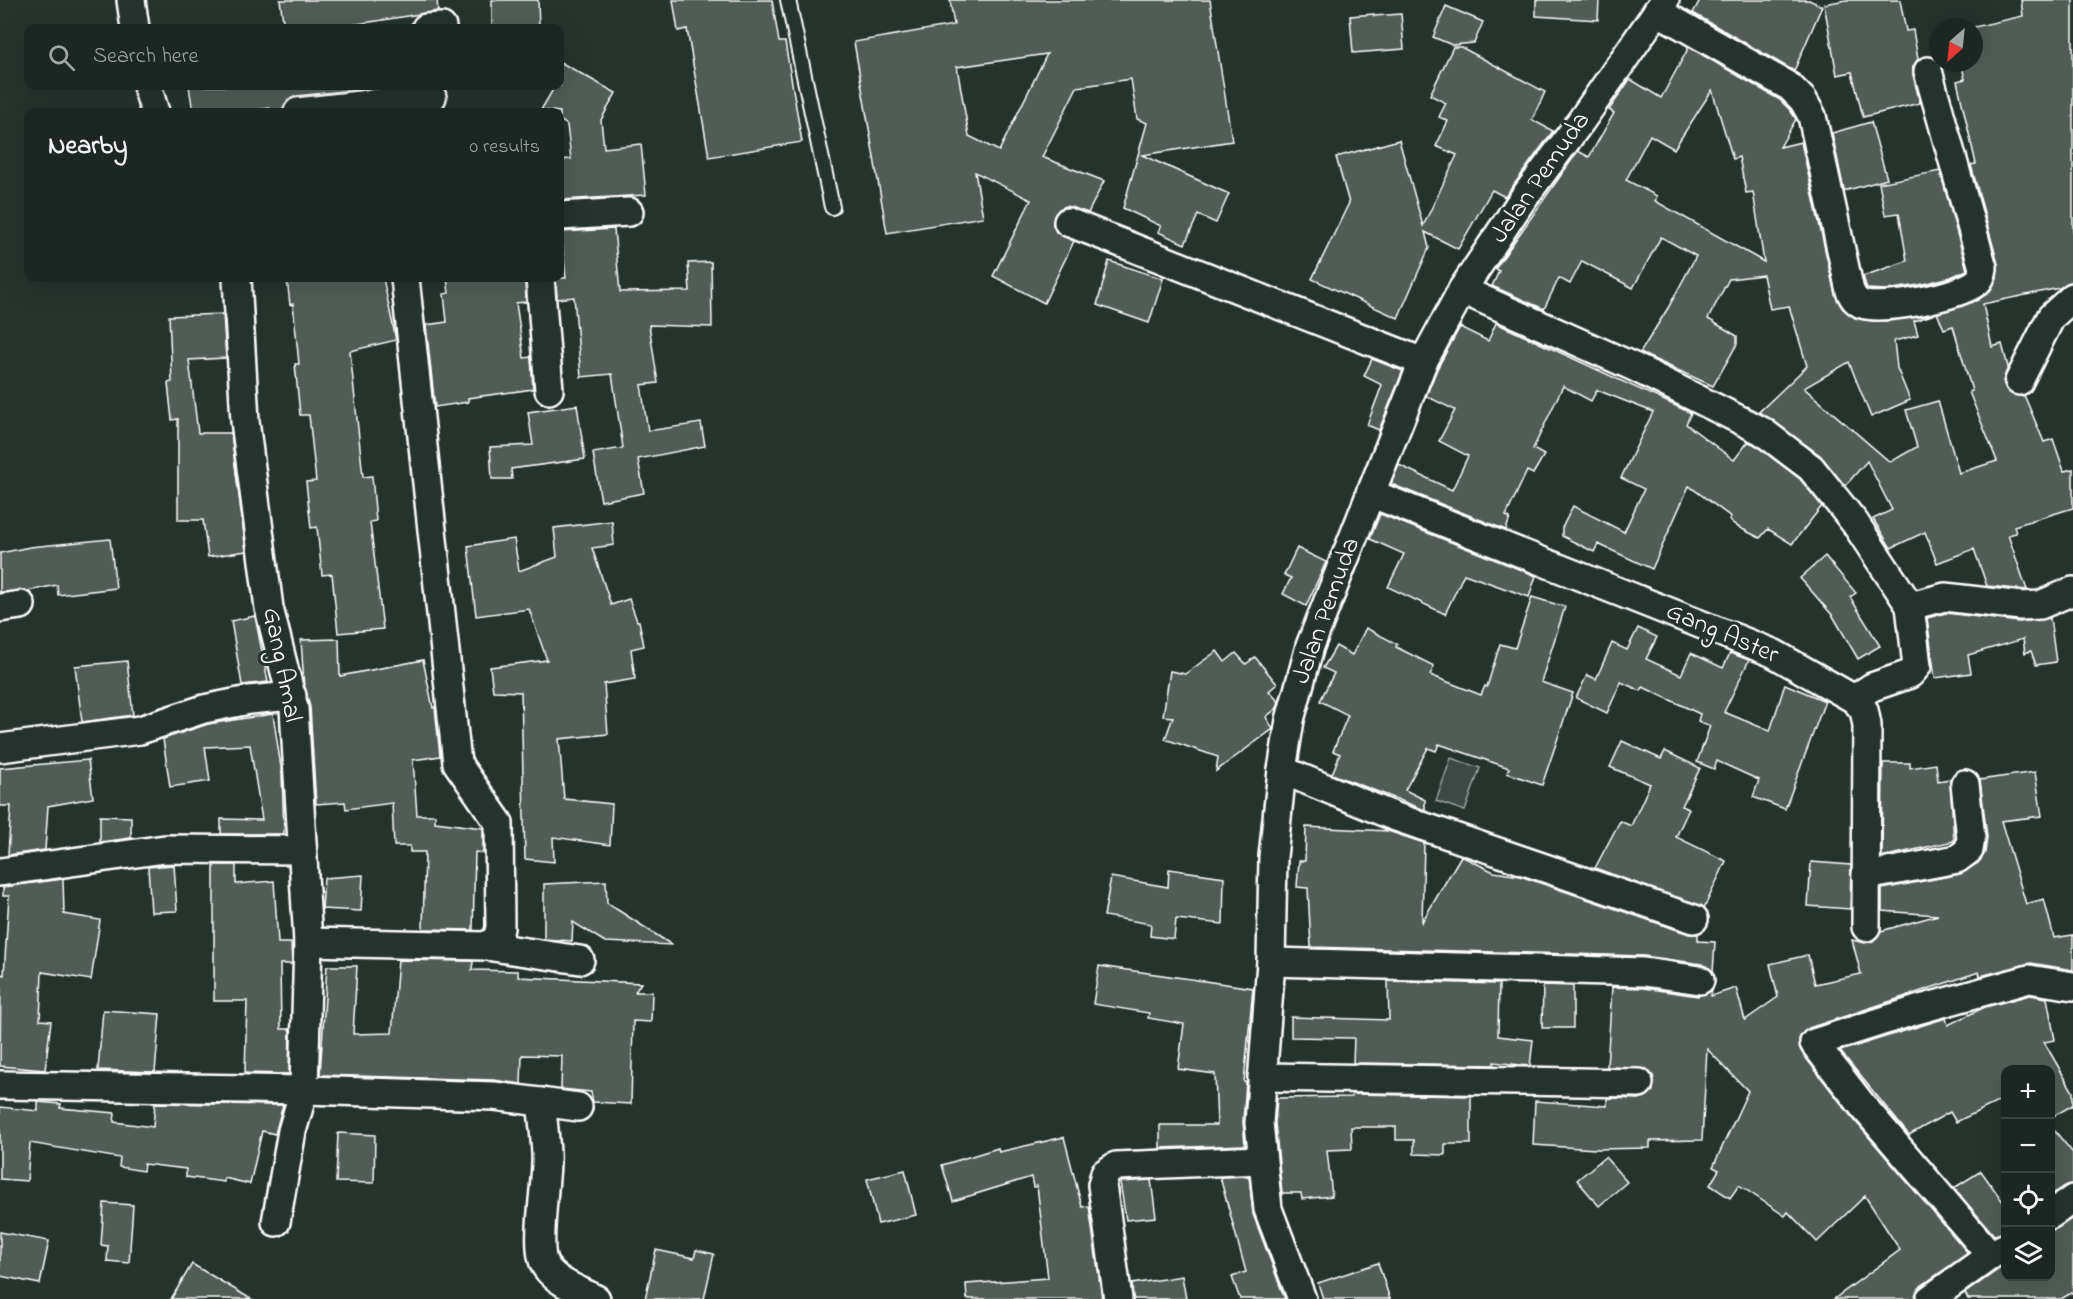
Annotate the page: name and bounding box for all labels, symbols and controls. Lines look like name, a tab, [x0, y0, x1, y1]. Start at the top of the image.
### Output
north arrow	[1929, 18, 1983, 72]
search box	[24, 24, 564, 90]
icon: search	[45, 41, 78, 74]
text: Search here	[93, 41, 198, 73]
street label: Jalan Pemuda	[1481, 104, 1601, 252]
text: Nearby	[48, 128, 127, 166]
text: 0 results	[469, 133, 540, 162]
street label: Jalan Pemuda	[1283, 533, 1371, 689]
street label: Gang Aster	[1660, 593, 1785, 675]
street label: Gang Amal	[251, 604, 311, 726]
map controls	[2001, 1065, 2055, 1281]
button: +	[2001, 1065, 2055, 1119]
button: −	[2001, 1119, 2055, 1173]
button: locate	[2001, 1173, 2055, 1227]
button: layers	[2001, 1227, 2055, 1281]

